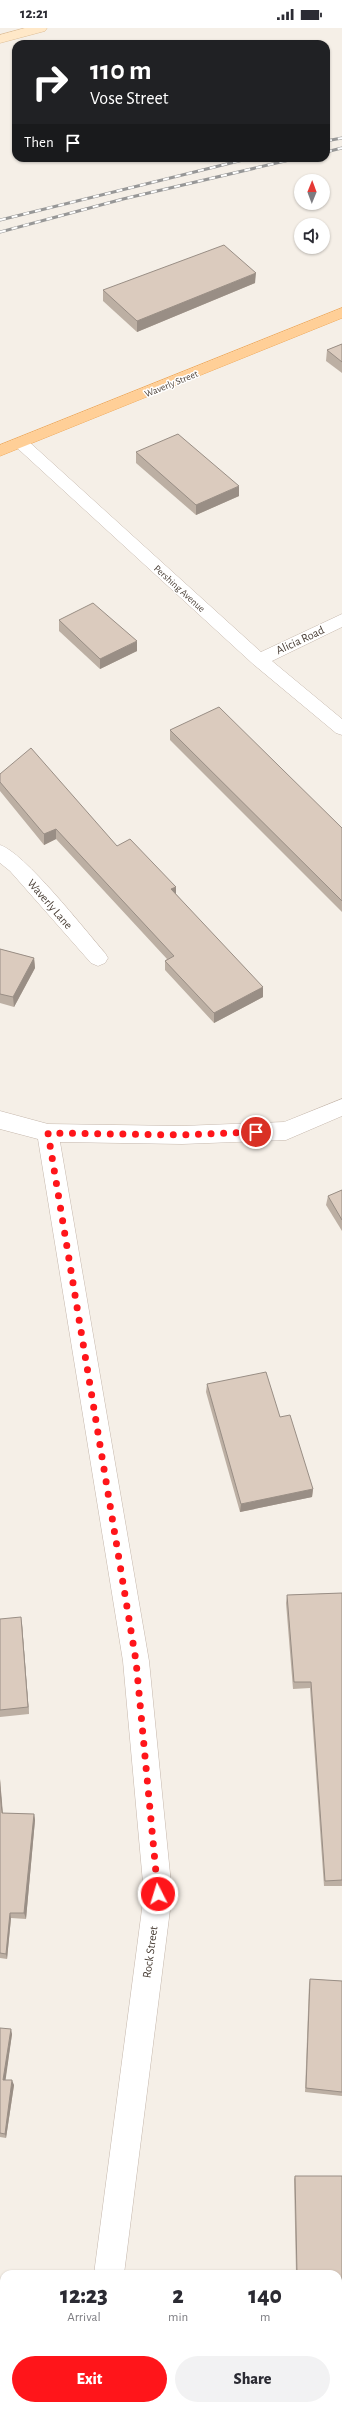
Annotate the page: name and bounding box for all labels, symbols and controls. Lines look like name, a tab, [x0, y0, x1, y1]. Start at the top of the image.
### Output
text: 12:21	[20, 6, 48, 21]
icon: right	[24, 56, 76, 108]
text: 110 m	[90, 57, 152, 85]
text: Vose Street	[90, 90, 169, 108]
icon: arrive	[62, 132, 84, 154]
text: Then	[24, 135, 54, 150]
north arrow	[294, 174, 330, 210]
map controls	[294, 174, 330, 254]
button: sound	[294, 218, 330, 254]
street label: Waverly Street	[143, 368, 200, 399]
street label: Pershing Avenue	[152, 563, 207, 614]
street label: Alicia Road	[274, 624, 326, 656]
street label: Waverly Lane	[24, 877, 75, 932]
pin	[239, 1115, 273, 1149]
icon: arrive	[245, 1121, 267, 1143]
position arrow	[137, 1873, 179, 1915]
street label: Rock Street	[140, 1925, 160, 1979]
text: 12:23	[60, 2284, 108, 2308]
text: 2	[172, 2284, 184, 2308]
text: 140	[248, 2284, 282, 2308]
text: Arrival	[67, 2311, 101, 2324]
text: min	[168, 2311, 188, 2324]
text: m	[260, 2311, 270, 2324]
button: Exit	[12, 2356, 167, 2402]
button: Share	[175, 2356, 330, 2402]

